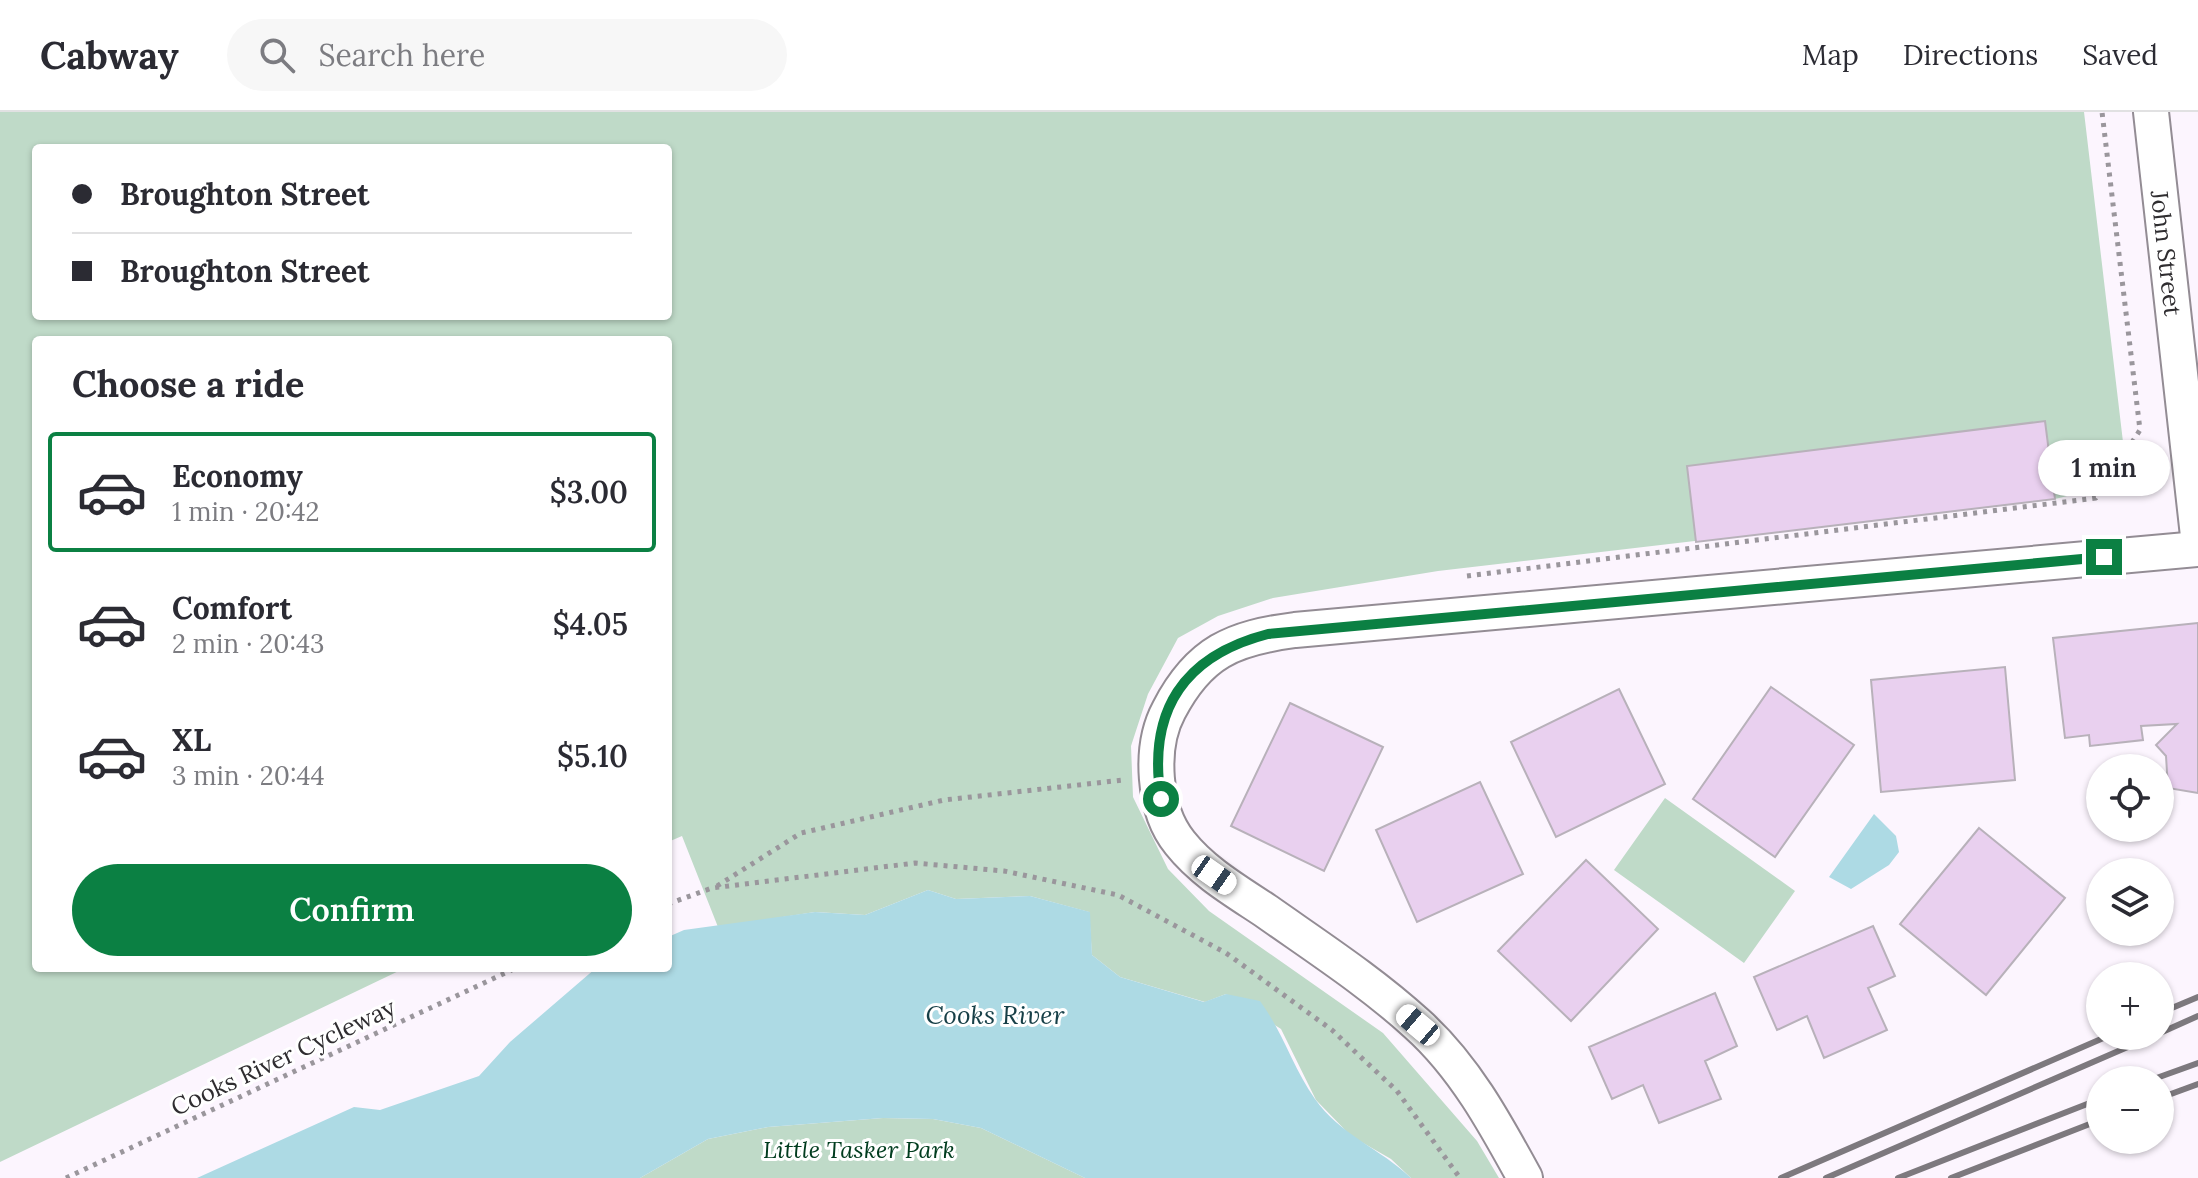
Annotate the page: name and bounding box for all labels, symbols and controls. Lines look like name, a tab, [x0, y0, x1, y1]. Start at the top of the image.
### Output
search box	[227, 19, 787, 91]
text: Cabway	[40, 31, 179, 79]
icon: search	[255, 33, 299, 77]
text: Search here	[319, 36, 485, 74]
text: Map	[1802, 37, 1859, 73]
text: Directions	[1903, 37, 2038, 73]
text: Saved	[2082, 37, 2158, 73]
text: Broughton Street	[120, 175, 370, 213]
street label: John Street	[2144, 188, 2189, 318]
text: Broughton Street	[120, 252, 370, 290]
text: Choose a ride	[72, 361, 304, 407]
callout: 1 min	[2038, 441, 2170, 497]
text: 1 min	[2071, 451, 2137, 484]
icon: car	[76, 456, 148, 528]
text: Economy	[172, 457, 303, 495]
text: $3.00	[550, 473, 628, 511]
text: 1 min · 20:42	[172, 495, 319, 528]
route end	[2086, 539, 2122, 575]
icon: car	[76, 588, 148, 660]
text: Comfort	[172, 589, 292, 627]
text: $4.05	[553, 605, 628, 643]
text: 2 min · 20:43	[172, 627, 325, 660]
icon: car	[76, 720, 148, 792]
text: XL	[172, 721, 211, 759]
text: $5.10	[557, 737, 628, 775]
map controls	[2086, 754, 2174, 1154]
button: locate	[2086, 754, 2174, 842]
text: 3 min · 20:44	[172, 759, 325, 792]
route start	[1143, 781, 1179, 817]
car	[1187, 851, 1241, 899]
button: layers	[2086, 858, 2174, 946]
button: Confirm	[72, 864, 632, 956]
button: +	[2086, 962, 2174, 1050]
street label: Cooks River Cycleway	[166, 991, 400, 1123]
water label: Cooks River	[926, 998, 1065, 1031]
car	[1392, 1000, 1444, 1050]
button: −	[2086, 1066, 2174, 1154]
park label: Little Tasker Park	[763, 1134, 955, 1165]

